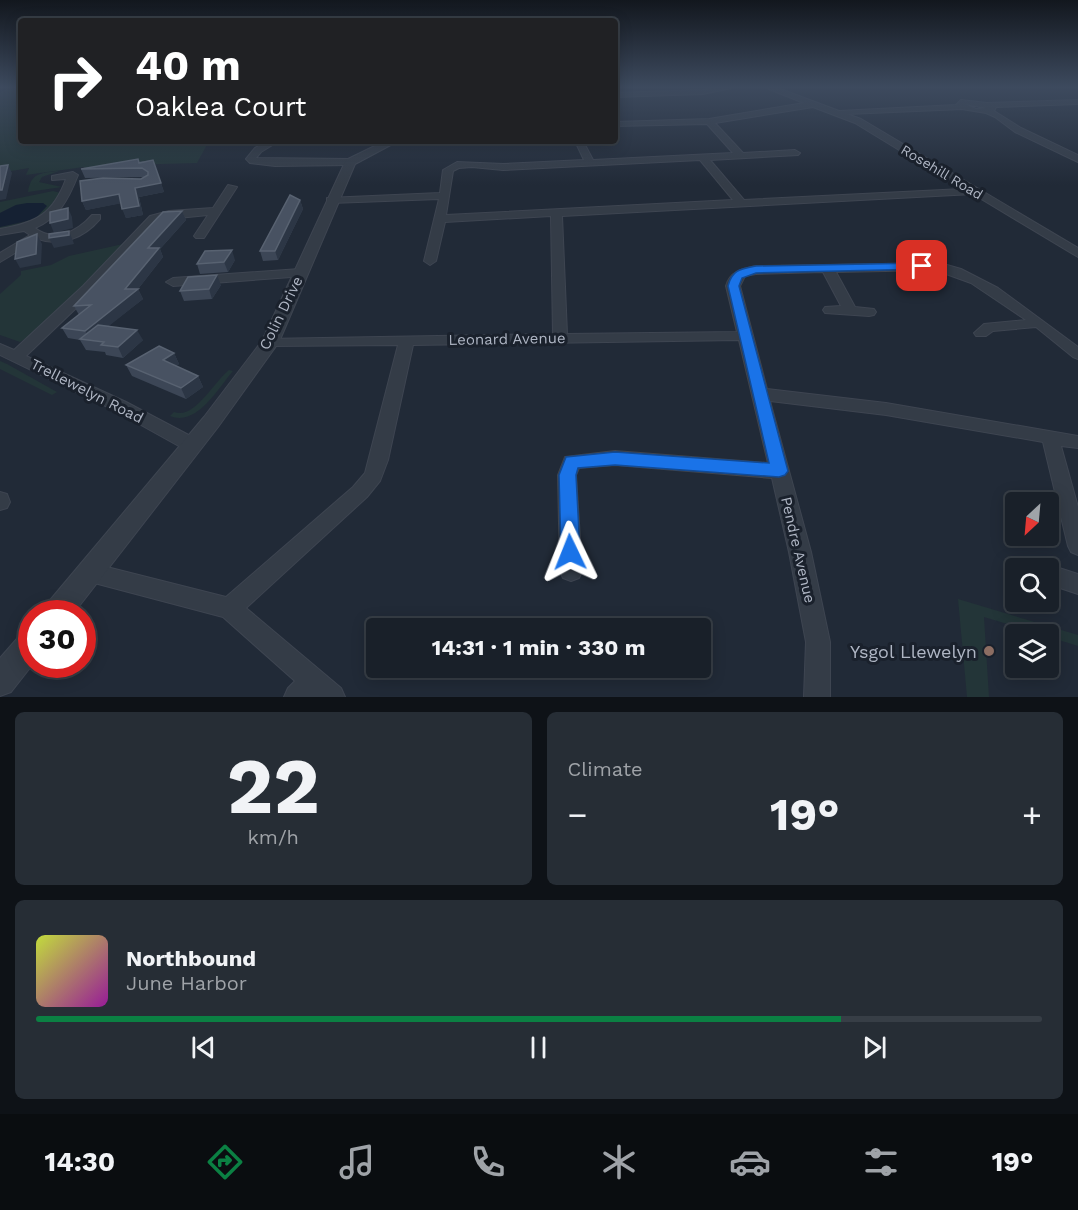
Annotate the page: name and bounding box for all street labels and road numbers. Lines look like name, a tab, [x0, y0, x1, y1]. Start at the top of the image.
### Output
street label: Rosehill Road	[898, 141, 986, 203]
street label: Colin Drive	[255, 273, 307, 353]
street label: Leonard Avenue	[448, 329, 566, 349]
street label: Trellewelyn Road	[28, 355, 146, 427]
street label: Pendre Avenue	[777, 495, 819, 605]

